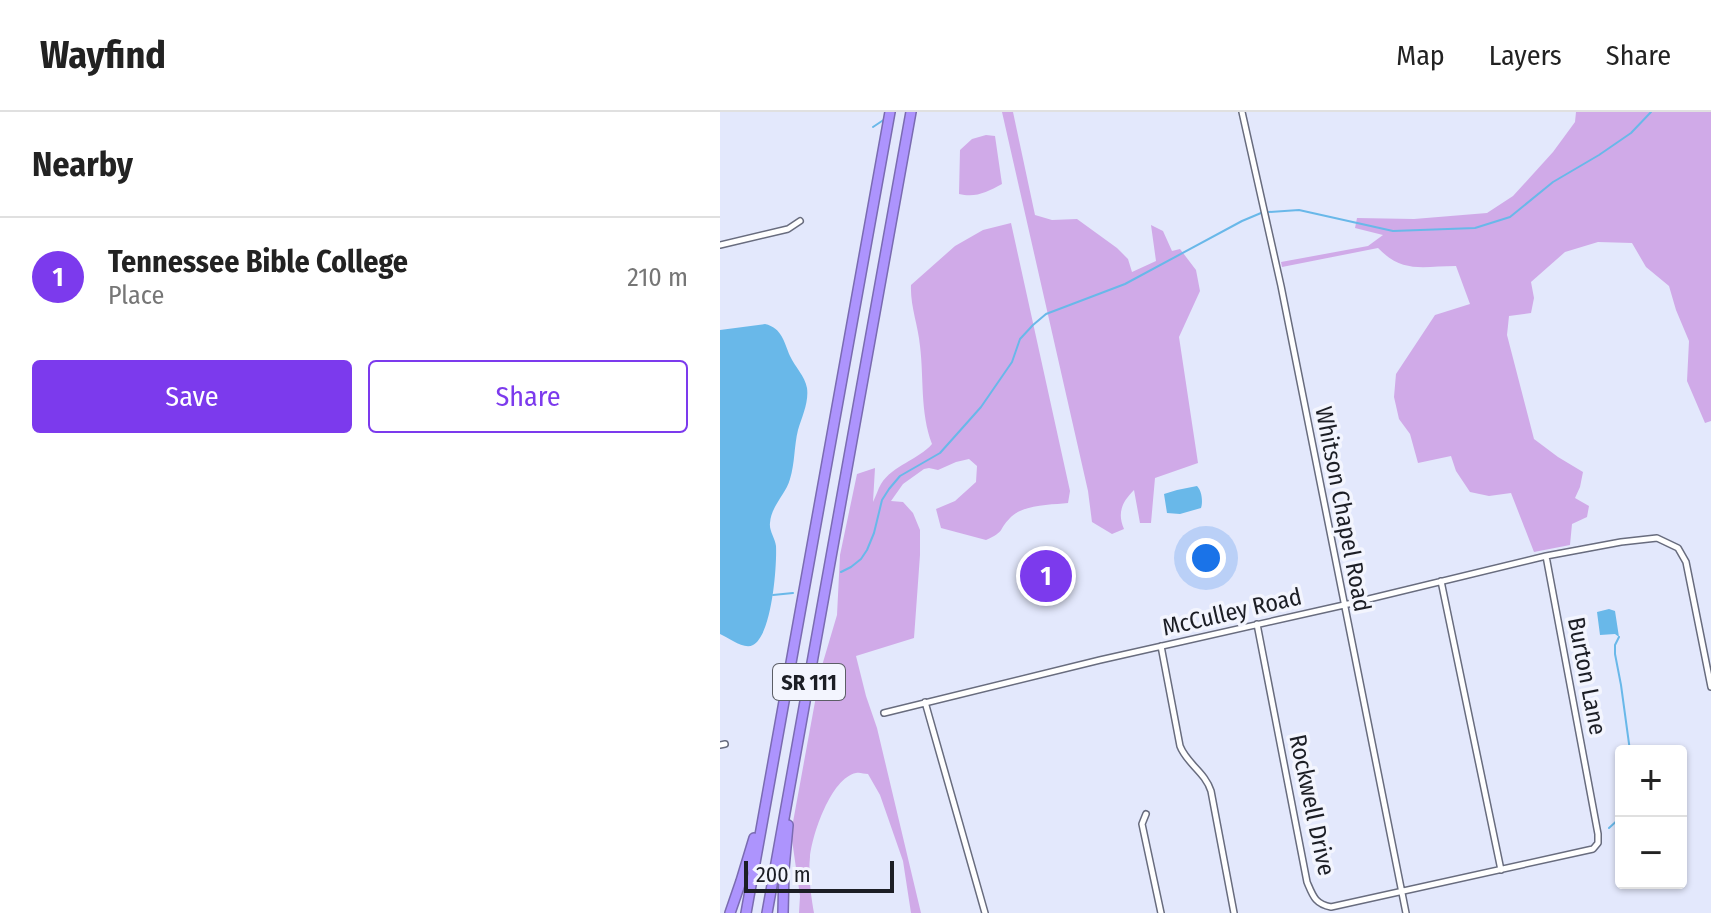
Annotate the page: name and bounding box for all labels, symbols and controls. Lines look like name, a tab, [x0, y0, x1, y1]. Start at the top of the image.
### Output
text: Wayfind	[40, 32, 166, 78]
text: Map	[1396, 39, 1445, 72]
text: Layers	[1489, 39, 1562, 72]
text: Share	[1606, 39, 1671, 72]
text: Nearby	[32, 144, 133, 185]
text: Tennessee Bible College	[108, 244, 408, 280]
text: 1	[53, 262, 64, 293]
text: 210 m	[627, 262, 688, 293]
text: Place	[108, 280, 164, 311]
button: Save	[32, 360, 352, 433]
button: Share	[368, 360, 688, 433]
street label: Whitson Chapel Road	[1309, 404, 1377, 614]
your location	[1186, 538, 1226, 578]
pin: 1	[1020, 546, 1072, 606]
street label: McCulley Road	[1160, 582, 1304, 642]
street label: Burton Lane	[1562, 615, 1612, 737]
road number: SR 111	[773, 664, 845, 700]
street label: Rockwell Drive	[1283, 732, 1341, 878]
map controls	[1615, 745, 1687, 889]
button: +	[1615, 745, 1687, 817]
button: −	[1615, 817, 1687, 889]
scale bar	[744, 857, 894, 893]
text: 200 m	[756, 861, 811, 888]

